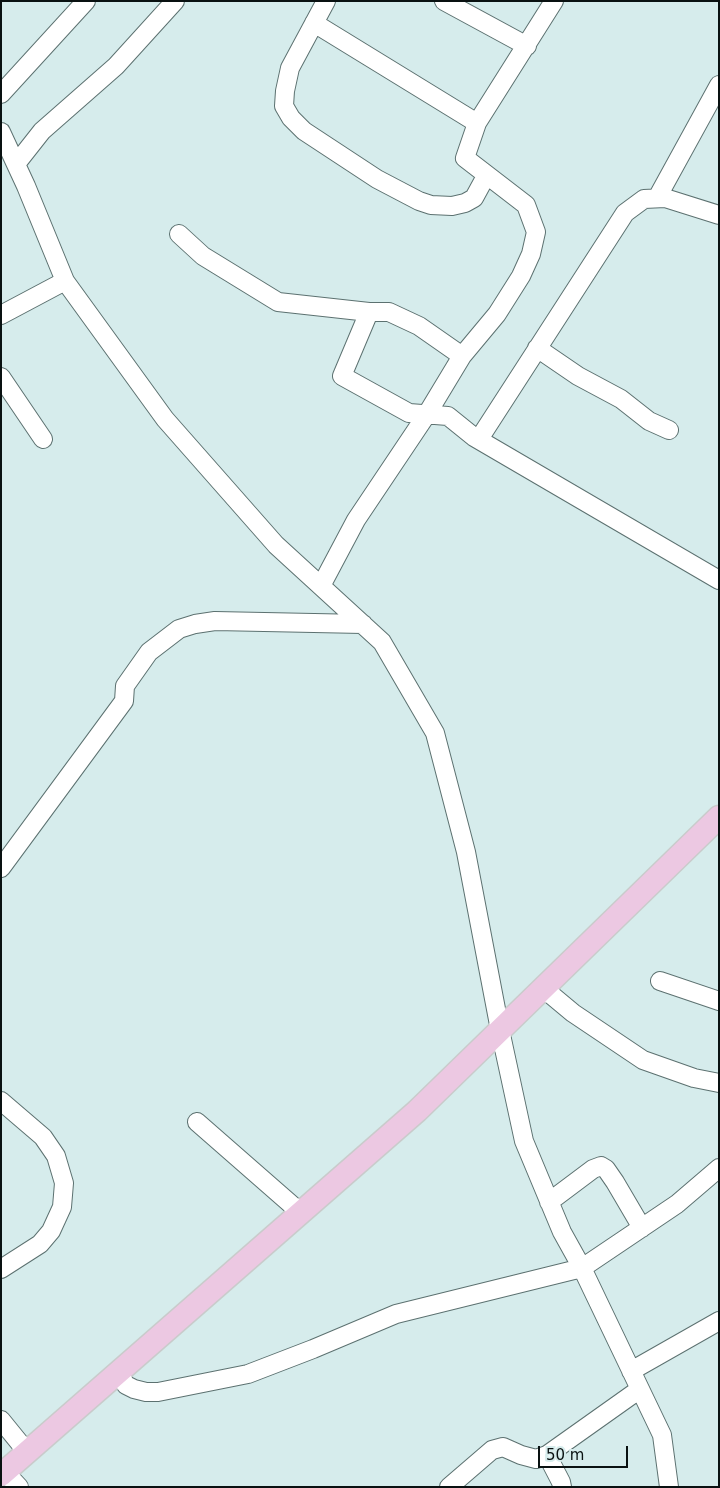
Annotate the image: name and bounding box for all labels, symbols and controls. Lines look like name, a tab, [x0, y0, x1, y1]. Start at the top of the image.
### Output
scale bar	[540, 1436, 630, 1468]
text: 50 m	[546, 1446, 584, 1464]

